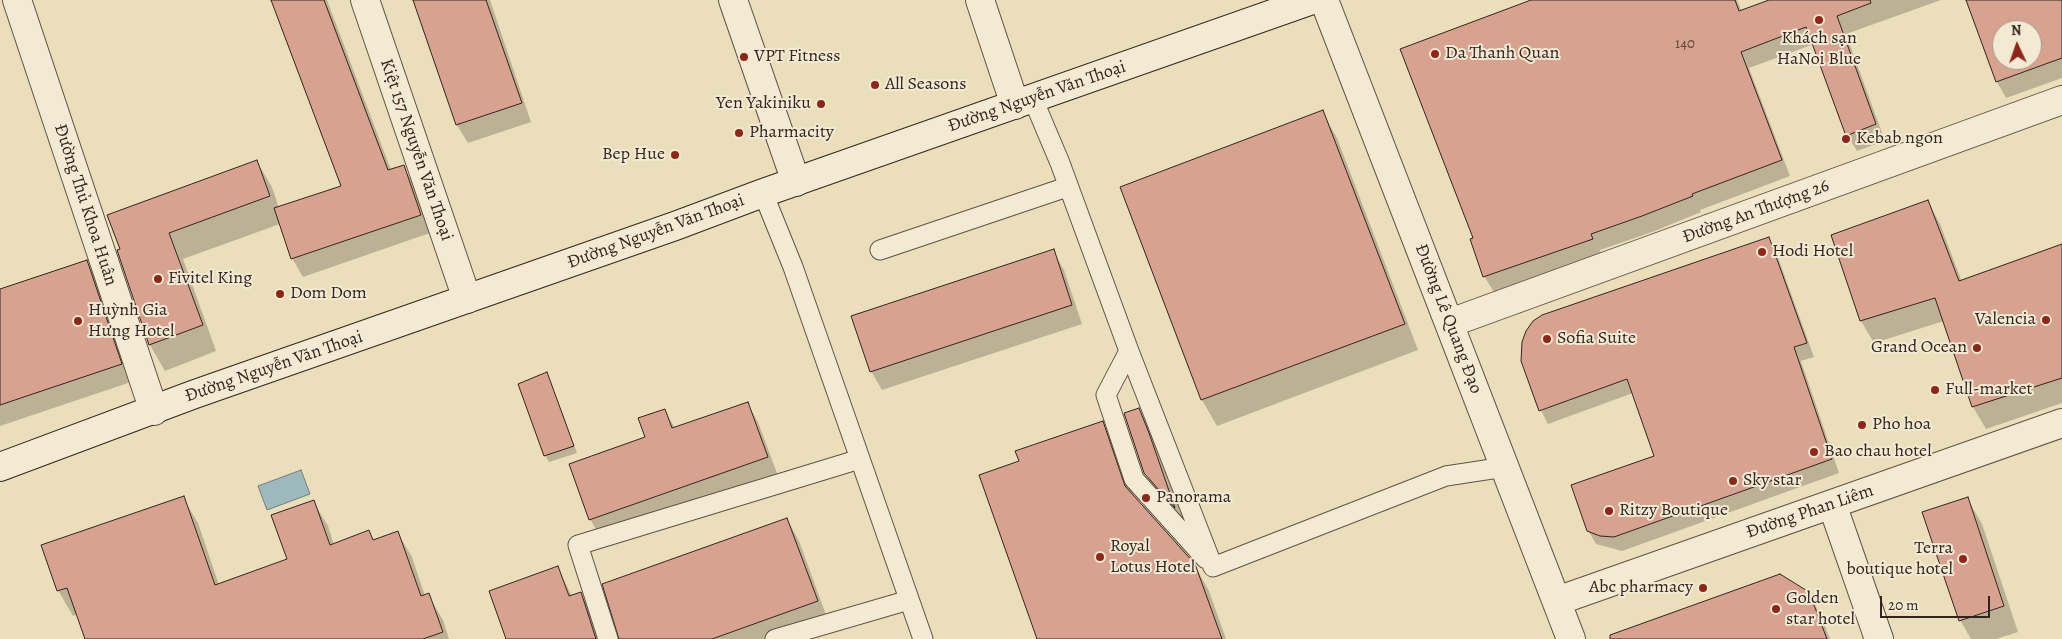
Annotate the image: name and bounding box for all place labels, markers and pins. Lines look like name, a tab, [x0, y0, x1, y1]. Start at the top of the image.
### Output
marker: Khách sạn HaNoi Blue	[1813, 14, 1825, 26]
place label: Khách sạn HaNoi Blue	[1777, 28, 1861, 70]
place label: Da Thanh Quan	[1445, 43, 1559, 65]
place label: VPT Fitness	[754, 46, 841, 68]
marker: Da Thanh Quan	[1429, 48, 1441, 60]
marker: VPT Fitness	[738, 51, 750, 63]
place label: All Seasons	[885, 74, 966, 96]
marker: All Seasons	[869, 79, 881, 91]
place label: Yen Yakiniku	[716, 93, 811, 115]
marker: Yen Yakiniku	[815, 98, 827, 110]
place label: Pharmacity	[749, 122, 834, 144]
marker: Pharmacity	[733, 127, 745, 139]
place label: Kebab ngon	[1856, 128, 1943, 150]
marker: Kebab ngon	[1840, 133, 1852, 145]
place label: Bep Hue	[602, 144, 665, 166]
marker: Bep Hue	[669, 149, 681, 161]
place label: Hodi Hotel	[1772, 241, 1853, 263]
marker: Hodi Hotel	[1756, 246, 1768, 258]
place label: Fivitel King	[168, 268, 252, 290]
marker: Fivitel King	[152, 273, 164, 285]
place label: Dom Dom	[290, 283, 367, 305]
marker: Dom Dom	[274, 288, 286, 300]
place label: Huỳnh Gia Hưng Hotel	[88, 300, 175, 342]
place label: Valencia	[1975, 309, 2036, 331]
marker: Valencia	[2040, 314, 2052, 326]
marker: Huỳnh Gia Hưng Hotel	[72, 315, 84, 327]
place label: Sofia Suite	[1557, 328, 1636, 350]
marker: Sofia Suite	[1541, 333, 1553, 345]
place label: Grand Ocean	[1871, 337, 1967, 359]
marker: Grand Ocean	[1971, 342, 1983, 354]
place label: Full-market	[1945, 379, 2032, 401]
marker: Full-market	[1929, 384, 1941, 396]
place label: Pho hoa	[1872, 414, 1931, 436]
marker: Pho hoa	[1856, 419, 1868, 431]
place label: Bao chau hotel	[1824, 441, 1932, 463]
marker: Bao chau hotel	[1808, 446, 1820, 458]
place label: Sky star	[1743, 470, 1801, 492]
marker: Sky star	[1727, 475, 1739, 487]
place label: Panorama	[1156, 487, 1231, 509]
marker: Panorama	[1140, 492, 1152, 504]
place label: Ritzy Boutique	[1619, 500, 1728, 522]
marker: Ritzy Boutique	[1603, 505, 1615, 517]
place label: Royal Lotus Hotel	[1110, 536, 1195, 578]
place label: Terra boutique hotel	[1847, 538, 1953, 580]
marker: Royal Lotus Hotel	[1094, 551, 1106, 563]
marker: Terra boutique hotel	[1957, 553, 1969, 565]
place label: Abc pharmacy	[1589, 577, 1693, 599]
marker: Abc pharmacy	[1697, 582, 1709, 594]
place label: Golden star hotel	[1786, 588, 1855, 630]
marker: Golden star hotel	[1770, 603, 1782, 615]

